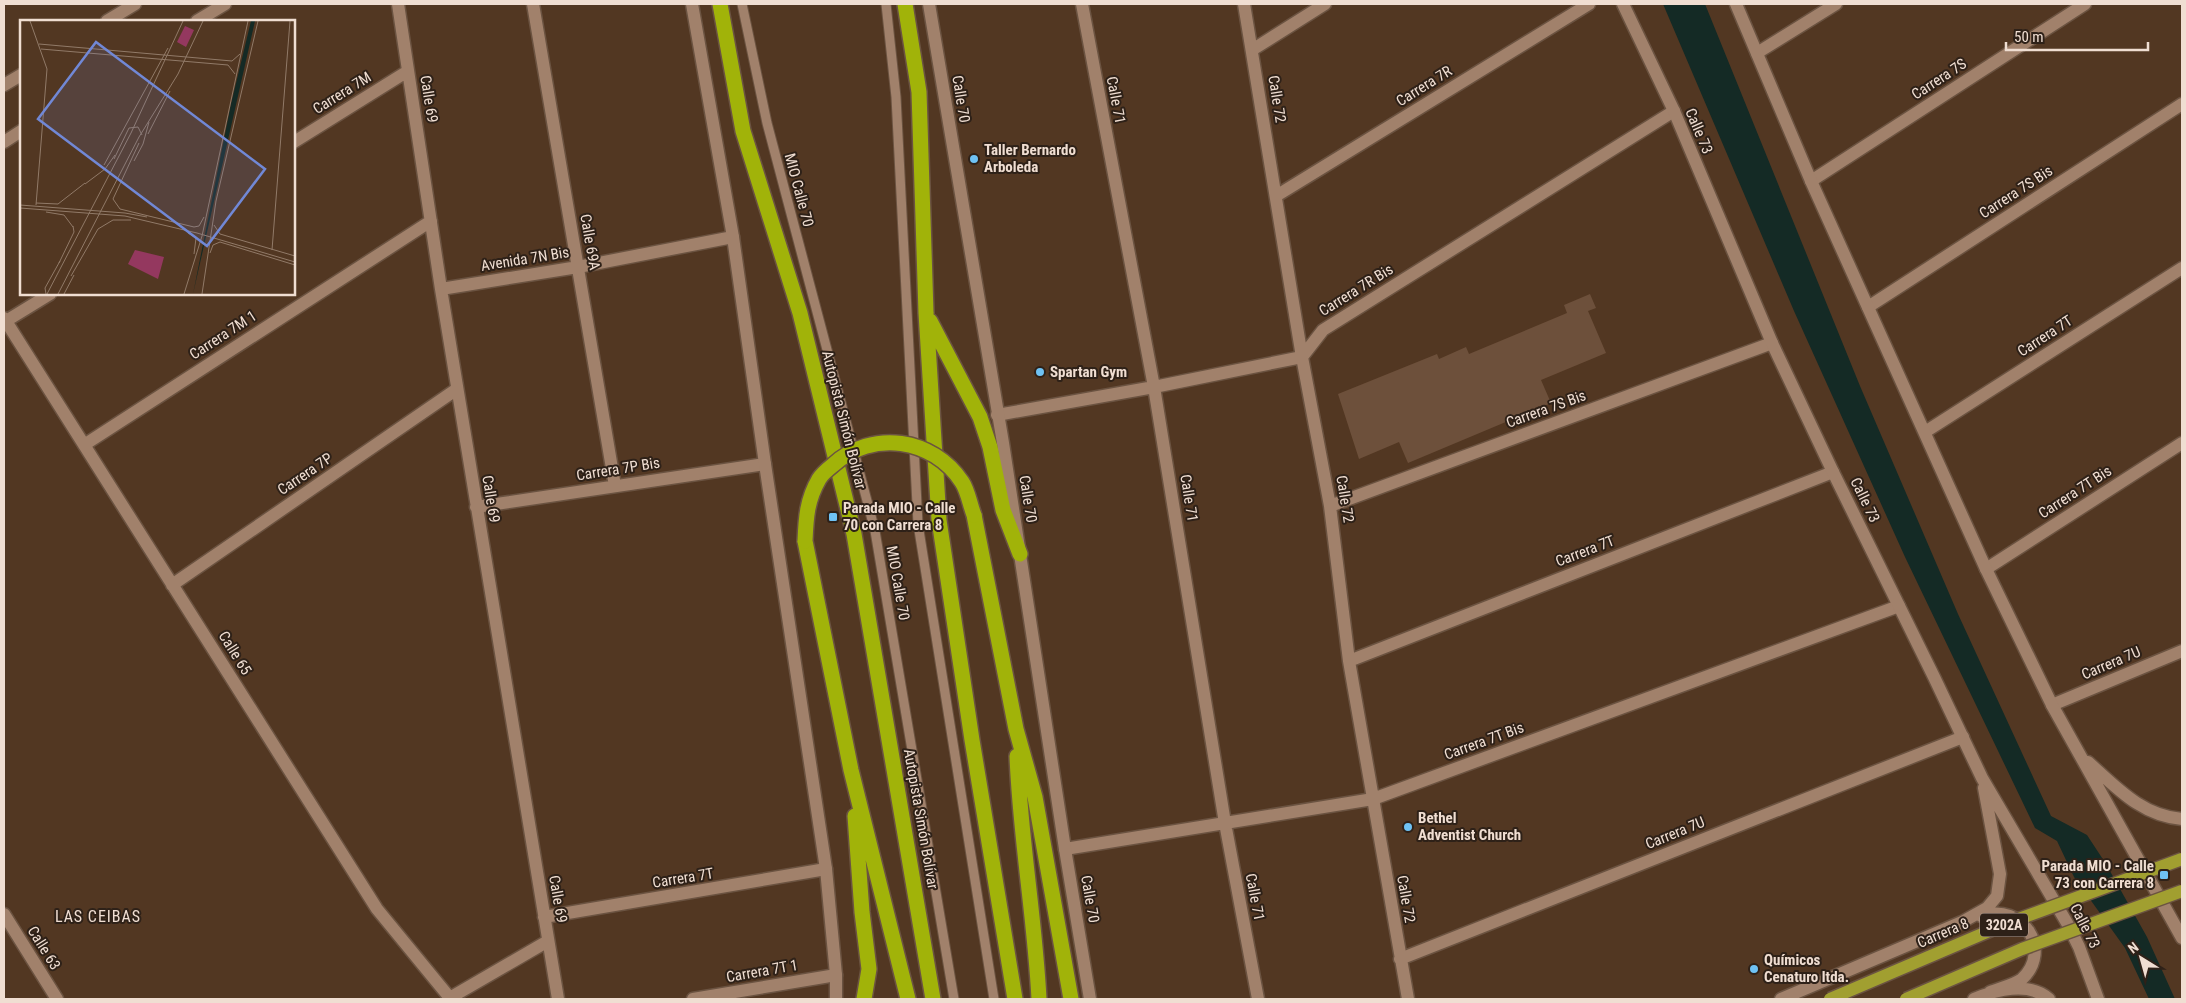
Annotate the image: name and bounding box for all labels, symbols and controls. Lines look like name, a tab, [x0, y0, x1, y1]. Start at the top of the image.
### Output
inset map	[20, 20, 295, 295]
scale bar	[2006, 20, 2148, 52]
text: 50 m	[2014, 28, 2044, 46]
street label: Carrera 7S	[1908, 55, 1970, 103]
street label: Carrera 7R	[1393, 62, 1455, 110]
street label: Carrera 7M	[310, 68, 374, 118]
street label: Calle 69	[416, 74, 442, 124]
street label: Calle 70	[948, 74, 974, 124]
street label: Calle 72	[1264, 74, 1290, 124]
street label: Calle 71	[1103, 75, 1129, 125]
street label: Calle 73	[1681, 105, 1717, 157]
place label: Taller Bernardo Arboleda	[984, 141, 1076, 176]
street label: MIO Calle 70	[781, 151, 817, 229]
marker: Taller Bernardo Arboleda	[968, 153, 980, 165]
street label: Carrera 7S Bis	[1976, 162, 2056, 222]
street label: Calle 69A	[576, 213, 604, 272]
street label: Avenida 7N Bis	[480, 243, 571, 275]
street label: Carrera 7R Bis	[1316, 260, 1396, 320]
street label: Carrera 7M 1	[186, 307, 260, 363]
street label: Carrera 7T	[2014, 312, 2076, 360]
street label: Autopista Simón Bolívar	[818, 349, 870, 491]
place label: Spartan Gym	[1050, 363, 1127, 381]
marker: Spartan Gym	[1034, 366, 1046, 378]
street label: Carrera 7S Bis	[1504, 386, 1589, 432]
street label: Carrera 7P	[274, 449, 336, 499]
street label: Carrera 7P Bis	[575, 453, 661, 484]
street label: Carrera 7T Bis	[2035, 462, 2115, 522]
street label: Calle 71	[1176, 473, 1202, 523]
street label: Calle 69	[478, 474, 504, 524]
street label: Calle 70	[1015, 474, 1041, 524]
street label: Calle 72	[1332, 474, 1358, 524]
street label: Calle 73	[1846, 475, 1884, 525]
place label: Parada MIO - Calle 70 con Carrera 8	[843, 499, 955, 534]
marker: Parada MIO - Calle 70 con Carrera 8	[827, 511, 839, 523]
street label: Carrera 7T	[1553, 531, 1617, 570]
street label: MIO Calle 70	[883, 544, 913, 622]
street label: Calle 65	[215, 628, 255, 678]
street label: Carrera 7U	[2079, 643, 2143, 683]
street label: Carrera 7T Bis	[1442, 718, 1526, 764]
street label: Autopista Simón Bolívar	[900, 748, 942, 891]
place label: Bethel Adventist Church	[1418, 809, 1521, 844]
street label: Carrera 7U	[1643, 813, 1707, 853]
marker: Bethel Adventist Church	[1402, 821, 1414, 833]
place label: Parada MIO - Calle 73 con Carrera 8	[2042, 857, 2154, 892]
street label: Carrera 7T	[651, 864, 715, 892]
marker: Parada MIO - Calle 73 con Carrera 8	[2158, 869, 2170, 881]
street label: Calle 71	[1242, 872, 1268, 922]
street label: Calle 69	[545, 874, 571, 924]
street label: Calle 70	[1077, 874, 1103, 924]
street label: Calle 72	[1393, 874, 1419, 924]
street label: Calle 73	[2066, 901, 2104, 951]
district label: LAS CEIBAS	[55, 907, 141, 926]
street label: Carrera 8	[1915, 914, 1971, 952]
road number: 3202A	[1980, 914, 2028, 936]
street label: Calle 63	[24, 923, 64, 973]
north arrow	[2116, 933, 2166, 983]
text: N	[2125, 939, 2141, 957]
place label: Químicos Cenaturo ltda.	[1764, 951, 1849, 986]
street label: Carrera 7T 1	[725, 956, 799, 986]
marker: Químicos Cenaturo ltda.	[1748, 963, 1760, 975]

